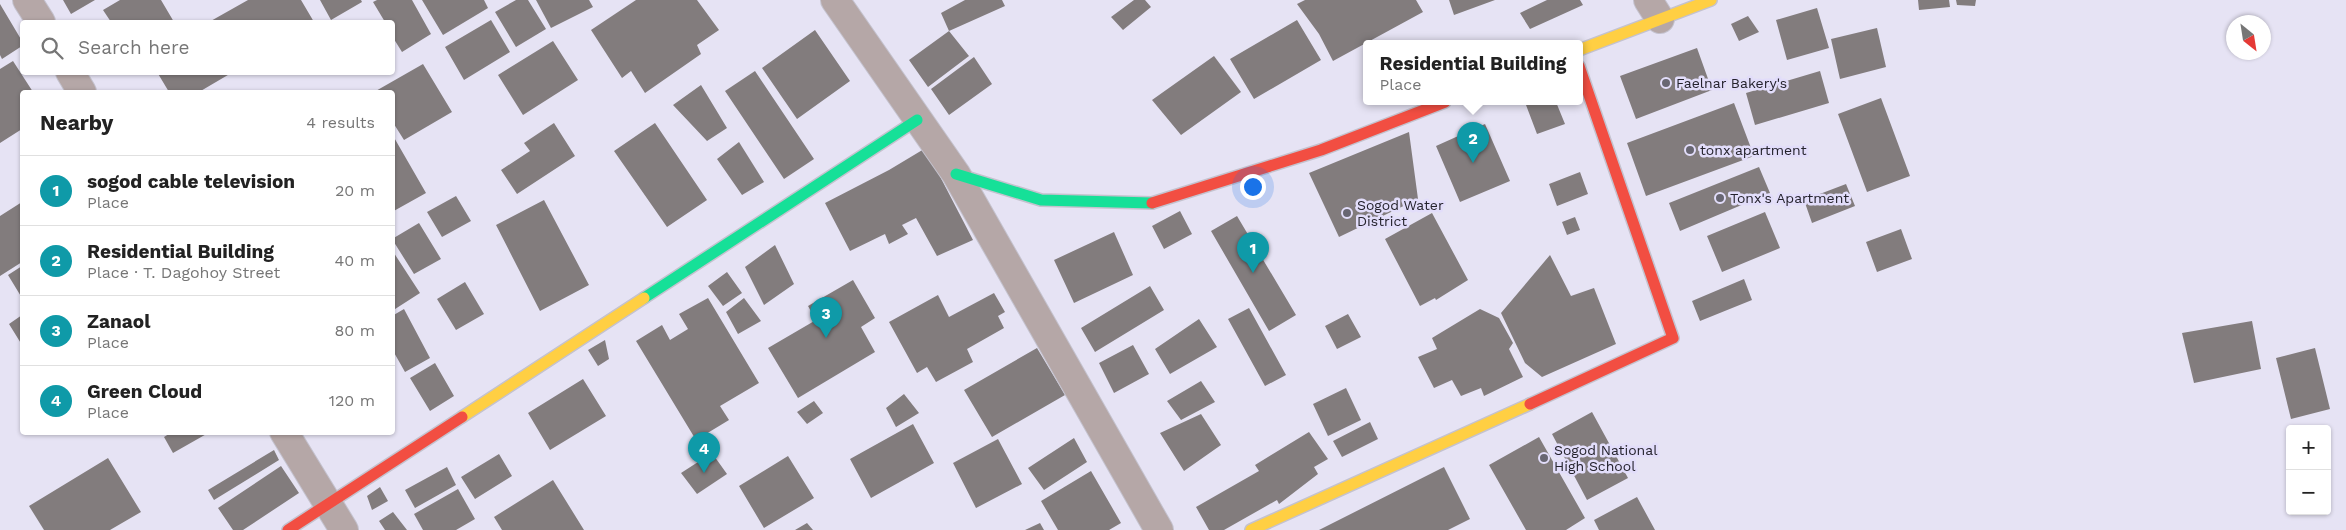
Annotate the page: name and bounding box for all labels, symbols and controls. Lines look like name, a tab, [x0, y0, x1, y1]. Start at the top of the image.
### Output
north arrow	[2226, 15, 2271, 60]
search box	[20, 20, 395, 75]
icon: search	[38, 34, 66, 62]
text: Search here	[78, 36, 189, 59]
popup	[1363, 40, 1583, 105]
text: Residential Building	[1380, 52, 1566, 75]
text: Place	[1380, 75, 1421, 94]
place label: Faelnar Bakery's	[1676, 75, 1787, 91]
marker: Faelnar Bakery's	[1660, 77, 1672, 89]
text: Nearby	[40, 110, 113, 135]
text: 4 results	[306, 113, 375, 132]
pin: 2	[1457, 122, 1489, 163]
place label: tonx apartment	[1700, 142, 1807, 158]
marker: tonx apartment	[1684, 144, 1696, 156]
text: sogod cable television	[87, 170, 295, 193]
your location	[1240, 174, 1266, 200]
text: 1	[53, 181, 59, 200]
text: 20 m	[335, 181, 375, 200]
place label: Tonx's Apartment	[1730, 190, 1849, 206]
marker: Tonx's Apartment	[1714, 192, 1726, 204]
text: Place	[87, 193, 129, 212]
place label: Sogod Water District	[1357, 197, 1444, 229]
marker: Sogod Water District	[1341, 207, 1353, 219]
pin: 1	[1237, 232, 1269, 273]
text: Residential Building	[87, 240, 274, 263]
text: 2	[51, 251, 61, 270]
text: 40 m	[335, 251, 375, 270]
text: Place · T. Dagohoy Street	[87, 263, 280, 282]
pin: 3	[810, 297, 842, 338]
text: Zanaol	[87, 310, 150, 333]
text: 3	[51, 321, 61, 340]
text: 80 m	[334, 321, 375, 340]
text: Place	[87, 333, 129, 352]
text: Green Cloud	[87, 380, 202, 403]
text: 4	[51, 391, 61, 410]
text: 120 m	[329, 391, 375, 410]
text: Place	[87, 403, 129, 422]
map controls	[2286, 425, 2331, 515]
button: +	[2286, 425, 2331, 470]
pin: 4	[688, 432, 720, 473]
place label: Sogod National High School	[1554, 442, 1658, 474]
marker: Sogod National High School	[1538, 452, 1550, 464]
button: −	[2286, 470, 2331, 515]

